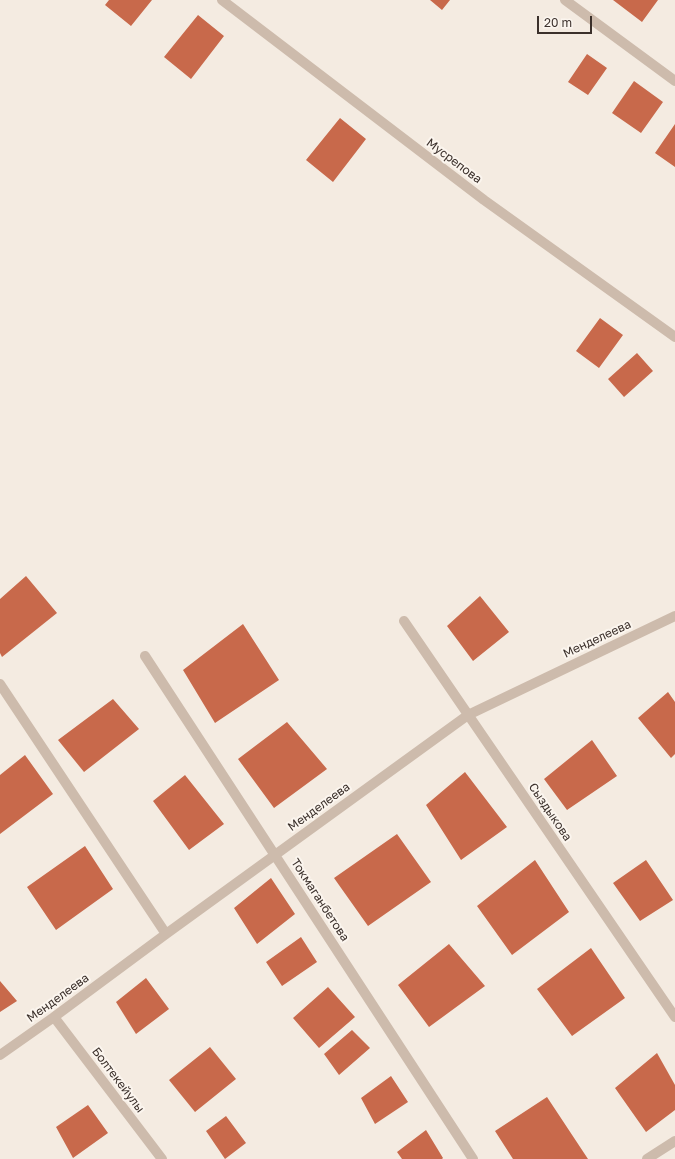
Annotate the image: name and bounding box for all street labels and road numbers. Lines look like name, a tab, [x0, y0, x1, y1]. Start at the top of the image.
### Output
street label: Мусрепова	[423, 135, 485, 187]
street label: Менделеева	[561, 617, 633, 661]
street label: Менделеева	[285, 780, 353, 834]
street label: Сыздыкова	[525, 780, 575, 844]
street label: Токмаганбетова	[288, 856, 352, 944]
street label: Менделеева	[24, 971, 92, 1025]
street label: Болтекейулы	[89, 1045, 147, 1115]

